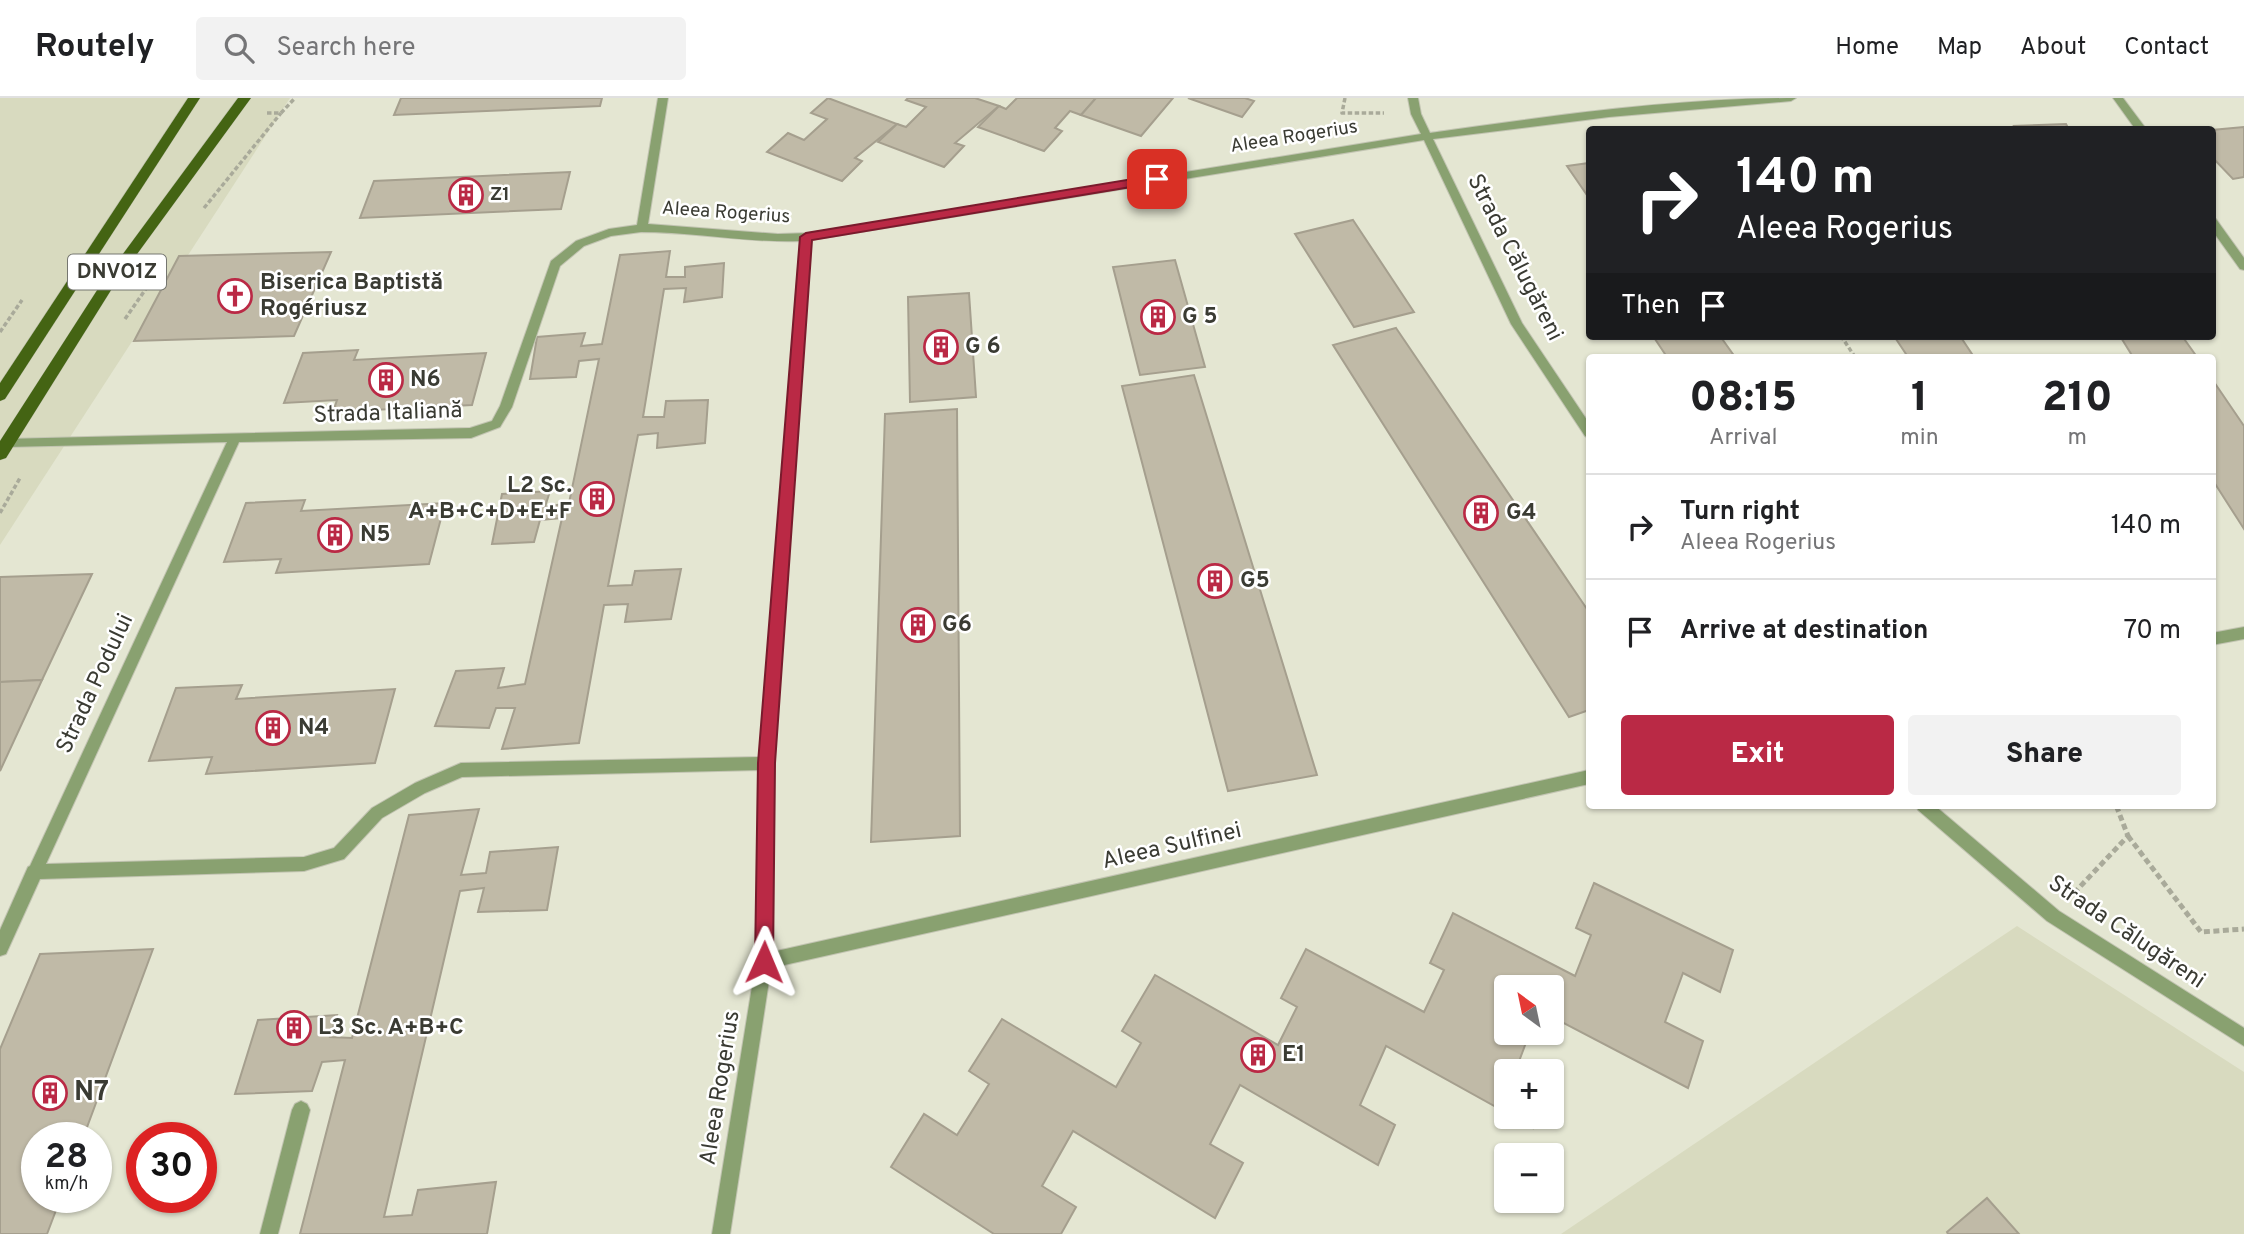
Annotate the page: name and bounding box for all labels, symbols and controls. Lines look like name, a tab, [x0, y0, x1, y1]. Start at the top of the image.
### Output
search box	[196, 17, 686, 80]
text: Routely	[35, 27, 154, 69]
icon: search	[220, 29, 258, 67]
text: Search here	[276, 32, 415, 65]
text: Home	[1835, 33, 1899, 63]
text: Map	[1937, 33, 1982, 63]
text: About	[2020, 33, 2086, 63]
text: Contact	[2124, 33, 2209, 63]
street label: Aleea Rogerius	[1228, 115, 1360, 159]
pin	[1127, 149, 1187, 209]
text: 140 m	[1736, 149, 1875, 211]
icon: right	[1621, 154, 1712, 245]
icon: arrive	[1138, 160, 1176, 198]
street label: Strada Călugăreni	[1459, 170, 1569, 346]
building icon: Z1	[447, 176, 485, 214]
place label: Z1	[490, 183, 510, 207]
street label: Aleea Rogerius	[661, 197, 791, 229]
text: Aleea Rogerius	[1736, 210, 1953, 250]
road number: DNVO1Z	[68, 254, 166, 290]
place label: Biserica Baptistă Rogériusz	[260, 269, 443, 324]
church icon: Biserica Baptistă Rogériusz	[216, 277, 254, 315]
icon: arrive	[1694, 287, 1732, 325]
text: Then	[1621, 290, 1680, 323]
building icon: G 5	[1139, 298, 1177, 336]
place label: G 5	[1182, 303, 1217, 332]
building icon: G 6	[922, 328, 960, 366]
place label: G 6	[965, 333, 1001, 362]
building icon: N6	[367, 361, 405, 399]
place label: N6	[410, 366, 441, 395]
text: 08:15	[1689, 373, 1797, 426]
text: 1	[1911, 373, 1928, 426]
text: 210	[2042, 373, 2113, 426]
street label: Strada Italiană	[313, 397, 463, 431]
text: Arrival	[1709, 424, 1777, 453]
text: min	[1900, 424, 1939, 453]
text: m	[2068, 424, 2087, 453]
place label: L2 Sc. A+B+C+D+E+F	[408, 472, 572, 527]
building icon: L2 Sc. A+B+C+D+E+F	[578, 480, 616, 518]
building icon: G4	[1462, 494, 1500, 532]
text: Turn right	[1680, 496, 1800, 529]
place label: G4	[1506, 499, 1536, 528]
icon: right	[1621, 508, 1659, 546]
text: 140 m	[2111, 510, 2181, 543]
building icon: N5	[316, 516, 354, 554]
place label: N5	[360, 521, 391, 550]
text: Aleea Rogerius	[1680, 529, 1836, 558]
building icon: G5	[1196, 562, 1234, 600]
place label: G5	[1240, 567, 1270, 596]
building icon: G6	[899, 606, 937, 644]
street label: Strada Podului	[51, 609, 141, 759]
place label: G6	[942, 611, 972, 640]
icon: arrive	[1621, 613, 1659, 651]
text: Arrive at destination	[1680, 615, 1928, 648]
text: 70 m	[2123, 615, 2181, 648]
building icon: N4	[254, 709, 292, 747]
place label: N4	[298, 714, 329, 743]
button: Exit	[1621, 715, 1894, 795]
button: Share	[1908, 715, 2181, 795]
street label: Aleea Sulfinei	[1100, 817, 1244, 877]
street label: Strada Călugăreni	[2042, 870, 2210, 996]
position arrow	[727, 925, 801, 999]
north arrow	[1494, 975, 1564, 1045]
map controls	[1494, 975, 1564, 1213]
building icon: L3 Sc. A+B+C	[275, 1009, 313, 1047]
street label: Aleea Rogerius	[694, 1009, 748, 1167]
place label: L3 Sc. A+B+C	[318, 1014, 464, 1043]
building icon: E1	[1239, 1036, 1277, 1074]
place label: E1	[1282, 1041, 1306, 1070]
button: +	[1494, 1059, 1564, 1129]
building icon: N7	[31, 1074, 69, 1112]
place label: N7	[74, 1075, 109, 1111]
speed limit sign: 30	[126, 1122, 217, 1213]
text: 28	[45, 1136, 88, 1180]
button: −	[1494, 1143, 1564, 1213]
text: km/h	[45, 1173, 88, 1196]

